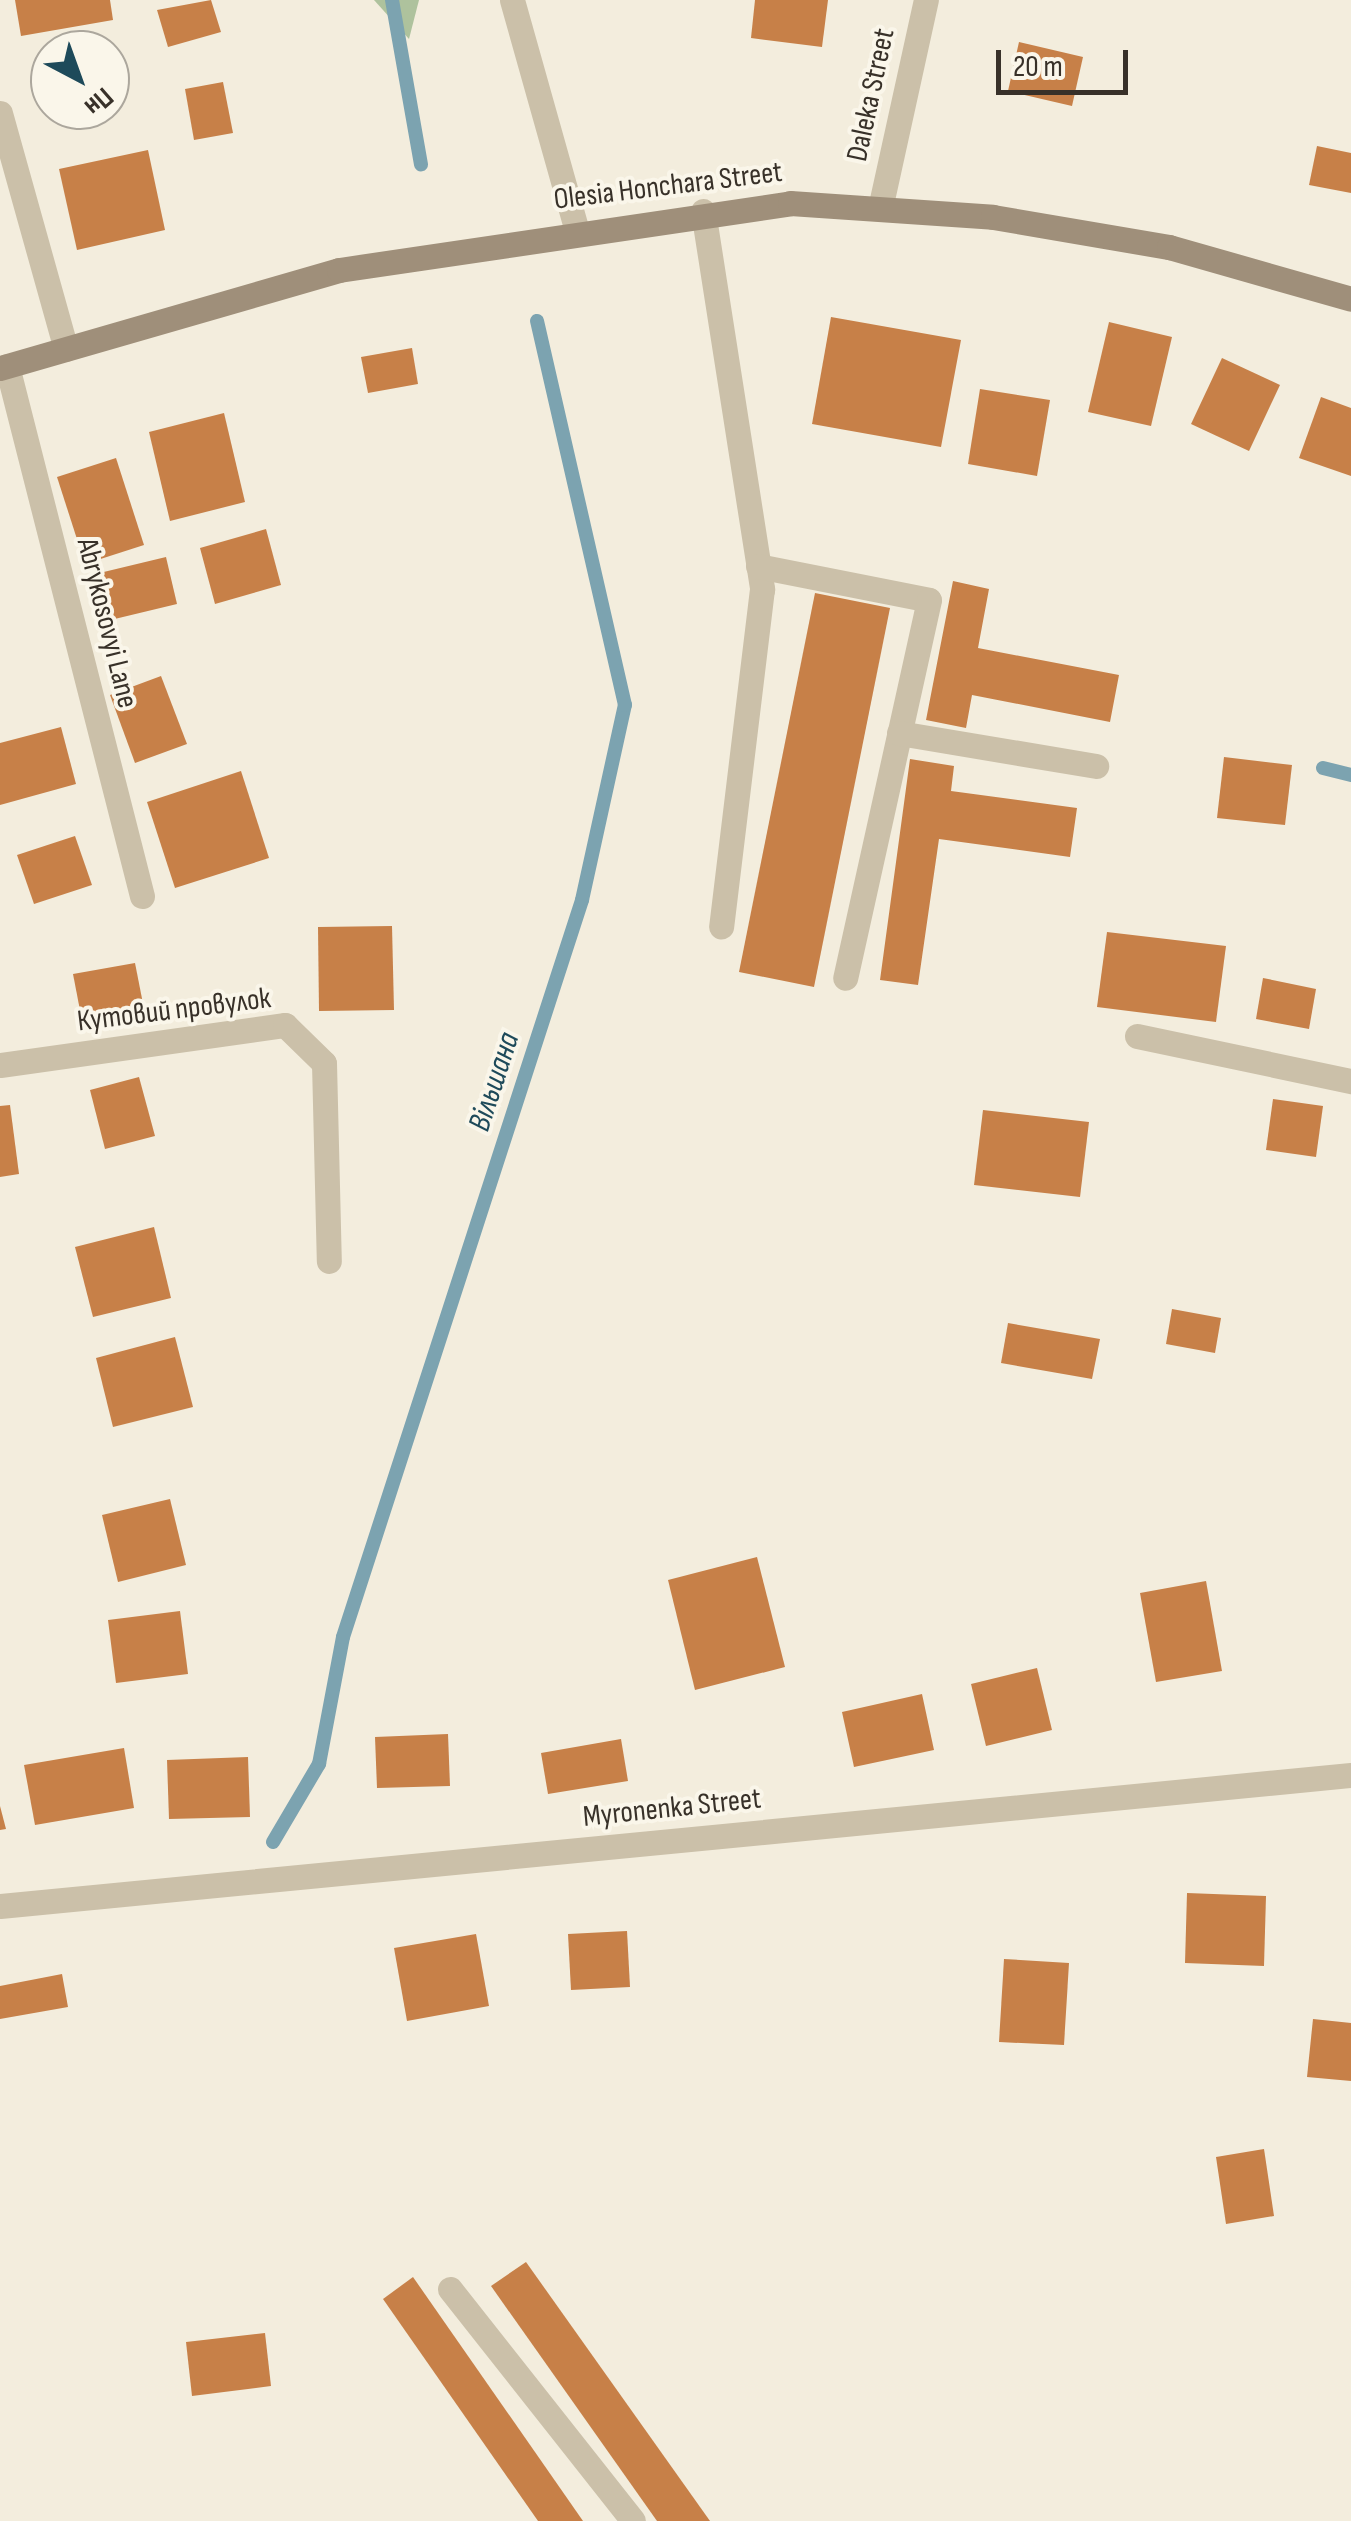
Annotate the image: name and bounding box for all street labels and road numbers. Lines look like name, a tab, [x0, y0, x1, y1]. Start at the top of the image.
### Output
street label: Daleka Street	[839, 25, 903, 165]
street label: Olesia Honchara Street	[552, 154, 784, 218]
street label: Abrykosovyi Lane	[69, 534, 145, 712]
street label: Кутовий провулок	[75, 980, 273, 1040]
street label: Myronenka Street	[581, 1781, 763, 1835]

